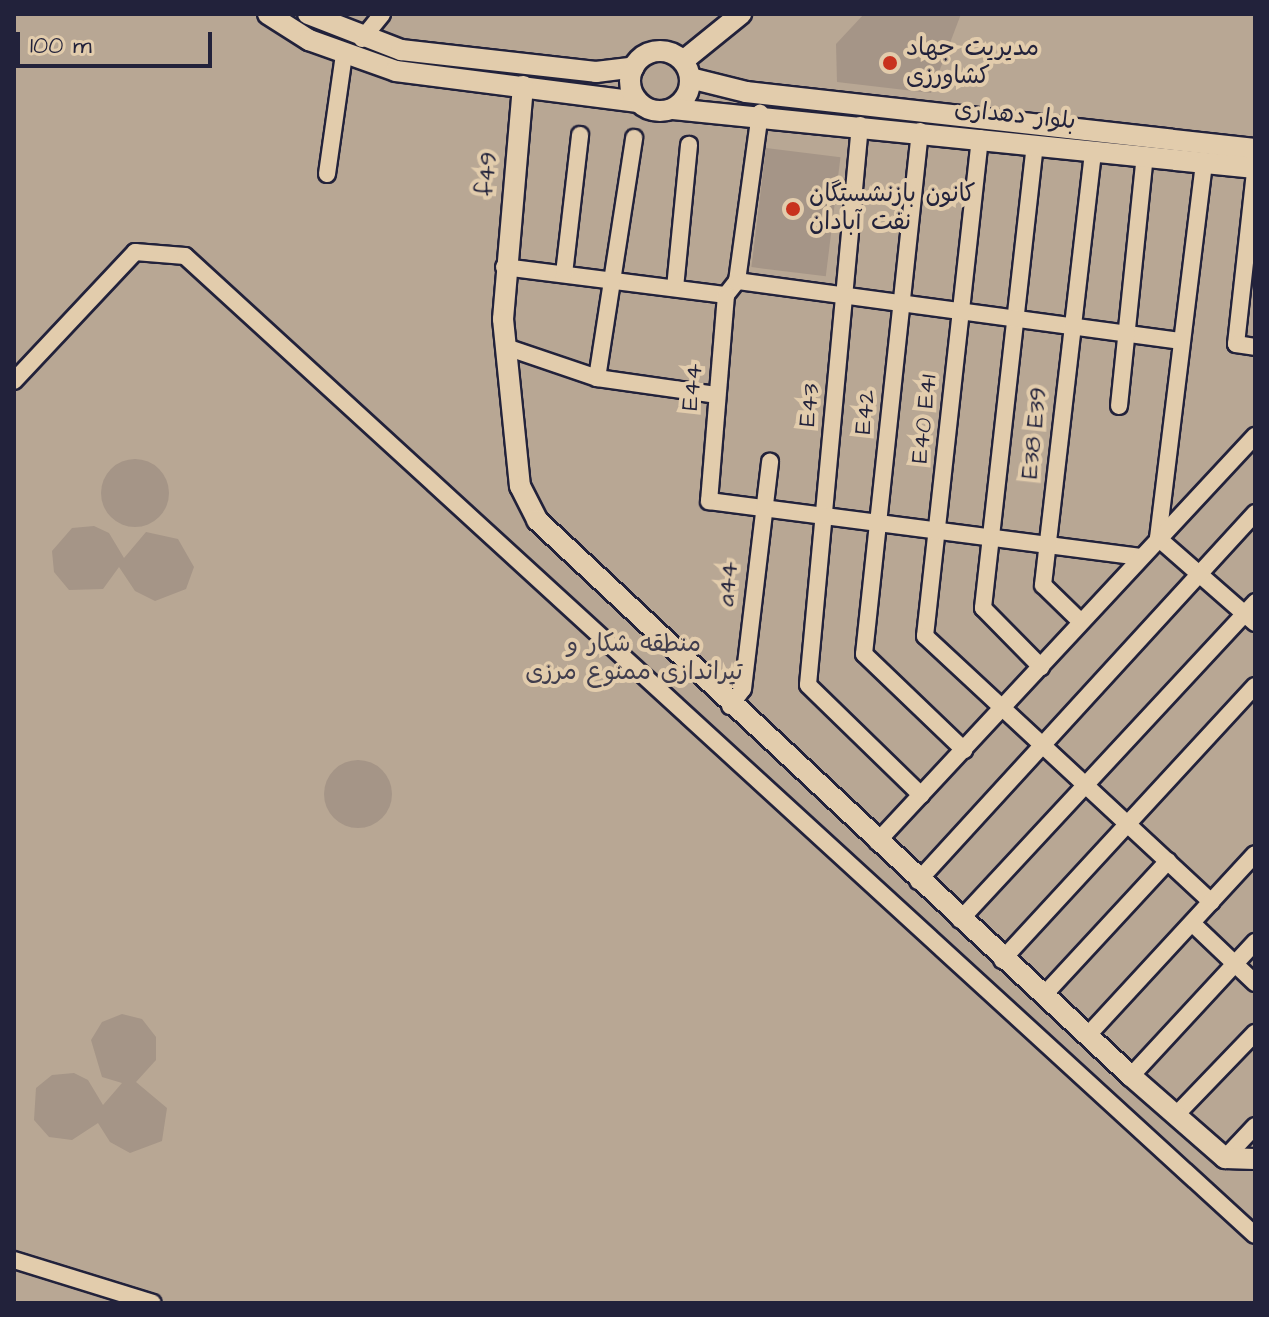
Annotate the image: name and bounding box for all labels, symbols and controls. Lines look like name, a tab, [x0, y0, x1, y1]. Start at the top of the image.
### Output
scale bar	[20, 16, 216, 66]
text: 100 m	[30, 29, 92, 63]
place label: مدیریت جهاد کشاورزی	[906, 35, 1039, 91]
marker: مدیریت جهاد کشاورزی	[881, 54, 899, 72]
street label: بلوار دهداری	[953, 95, 1077, 137]
street label: f49	[471, 150, 505, 198]
place label: کانون بازنشستگان نفت آبادان	[809, 181, 976, 237]
marker: کانون بازنشستگان نفت آبادان	[784, 200, 802, 218]
street label: E44	[676, 362, 710, 412]
street label: E40 E41	[906, 373, 944, 465]
street label: E43	[793, 382, 827, 428]
street label: E38 E39	[1016, 386, 1054, 480]
street label: E42	[849, 388, 883, 436]
street label: a44	[712, 560, 746, 608]
park label: منطقه شکار و تیراندازی ممنوع مرزی	[525, 631, 743, 687]

